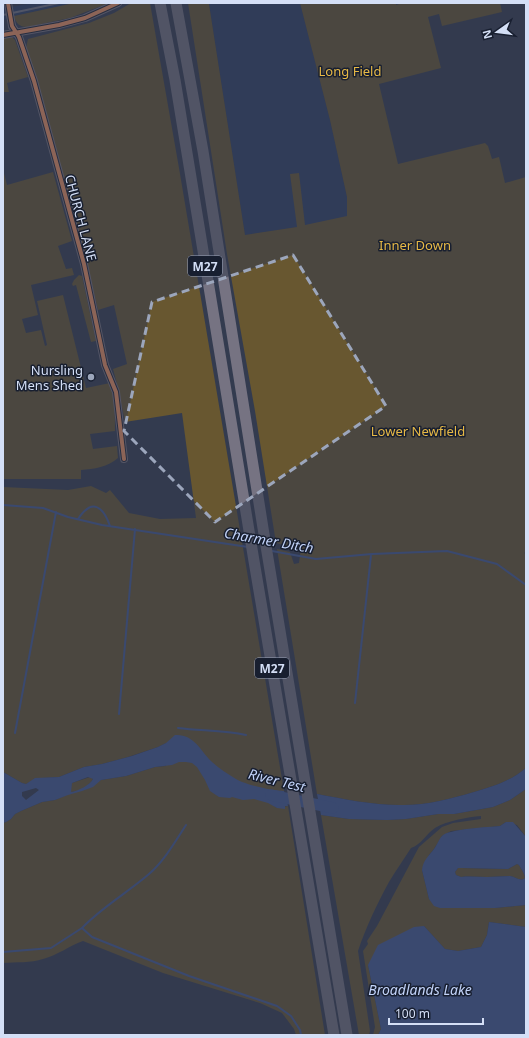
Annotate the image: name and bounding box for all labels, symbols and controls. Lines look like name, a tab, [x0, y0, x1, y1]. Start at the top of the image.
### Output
north arrow	[477, 12, 517, 52]
text: N	[478, 28, 495, 41]
park label: Long Field	[319, 62, 381, 80]
street label: CHURCH LANE	[61, 173, 101, 263]
park label: Inner Down	[379, 236, 451, 254]
road number: M27	[188, 256, 222, 276]
place label: Nursling Mens Shed	[16, 361, 83, 394]
marker: Nursling Mens Shed	[86, 372, 96, 382]
park label: Lower Newfield	[371, 422, 465, 440]
water label: Charmer Ditch	[223, 523, 315, 557]
road number: M27	[255, 658, 289, 678]
water label: River Test	[247, 764, 309, 797]
water label: Broadlands Lake	[368, 980, 472, 999]
scale bar	[389, 1000, 483, 1026]
text: 100 m	[395, 1005, 430, 1022]

